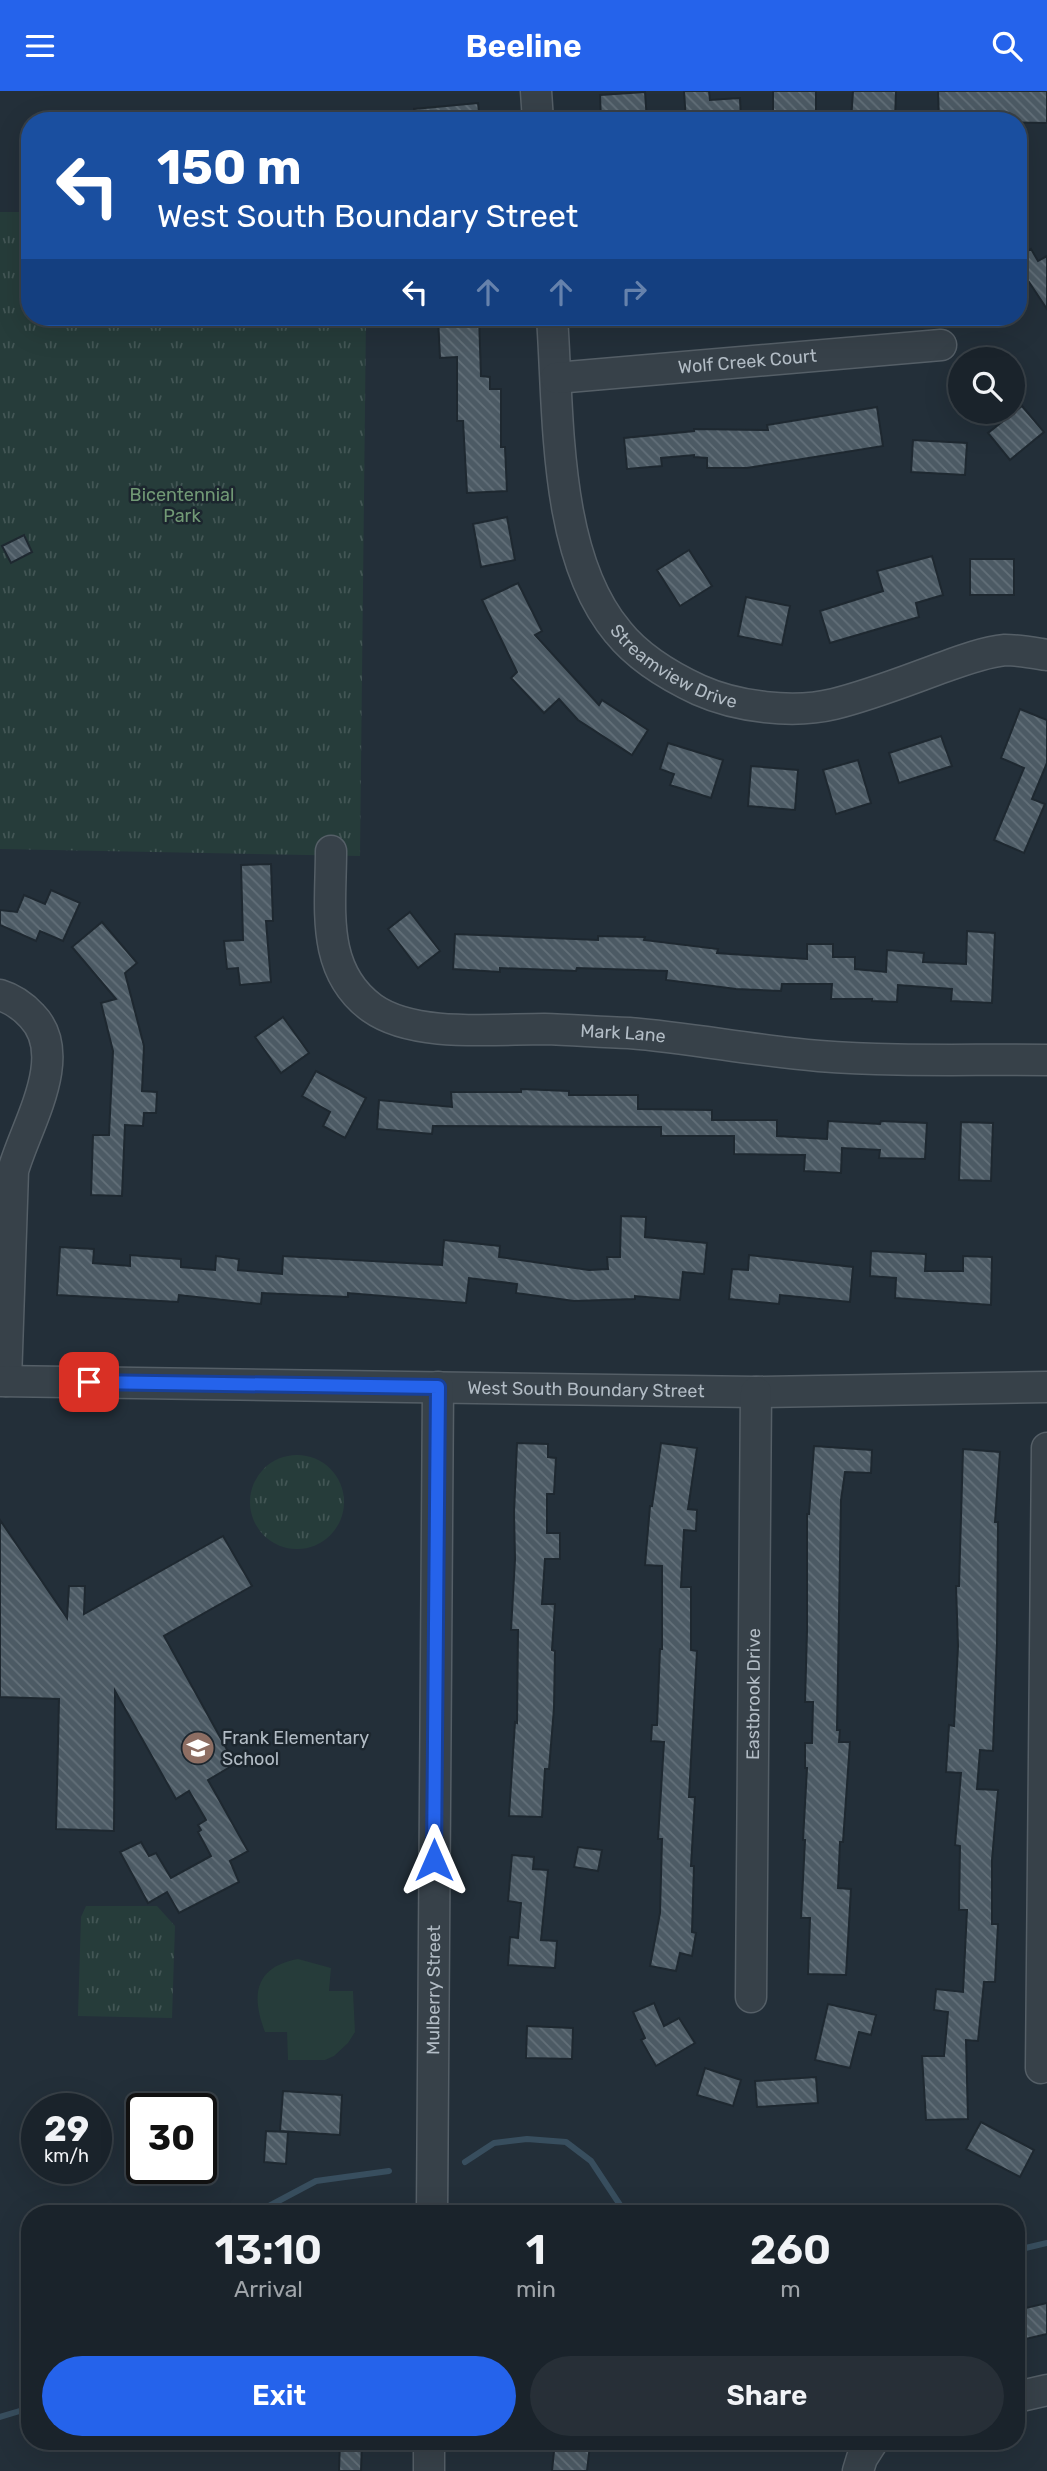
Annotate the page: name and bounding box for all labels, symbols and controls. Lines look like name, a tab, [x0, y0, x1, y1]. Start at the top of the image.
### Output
icon: menu	[21, 27, 59, 65]
text: Beeline	[465, 27, 582, 65]
icon: search	[988, 27, 1026, 65]
text: 150 m	[157, 138, 302, 196]
icon: left	[42, 140, 133, 231]
text: West South Boundary Street	[157, 197, 578, 235]
icon: left	[396, 273, 434, 311]
icon: ahead	[469, 273, 507, 311]
icon: ahead	[542, 273, 580, 311]
icon: right	[615, 273, 653, 311]
street label: Wolf Creek Court	[677, 345, 818, 379]
map controls	[948, 347, 1025, 424]
button: search	[948, 347, 1025, 424]
park label: Bicentennial Park	[130, 484, 234, 527]
street label: Streamview Drive	[605, 620, 739, 713]
street label: Mark Lane	[580, 1020, 667, 1048]
pin	[59, 1352, 119, 1412]
icon: arrive	[70, 1363, 108, 1401]
street label: West South Boundary Street	[467, 1377, 705, 1402]
street label: Eastbrook Drive	[742, 1628, 765, 1760]
place label: Frank Elementary School	[222, 1727, 369, 1770]
school or university icon: Frank Elementary School	[179, 1729, 217, 1767]
position arrow	[397, 1823, 471, 1897]
street label: Mulberry Street	[422, 1925, 445, 2055]
speed limit sign: 30	[126, 2093, 217, 2184]
text: 29	[44, 2108, 89, 2150]
text: km/h	[44, 2145, 89, 2167]
text: 13:10	[215, 2225, 322, 2275]
text: 1	[526, 2225, 546, 2275]
text: 260	[750, 2225, 831, 2275]
text: Arrival	[234, 2275, 303, 2303]
text: min	[516, 2275, 556, 2303]
text: m	[780, 2275, 801, 2303]
button: Exit	[42, 2356, 516, 2436]
button: Share	[530, 2356, 1004, 2436]

